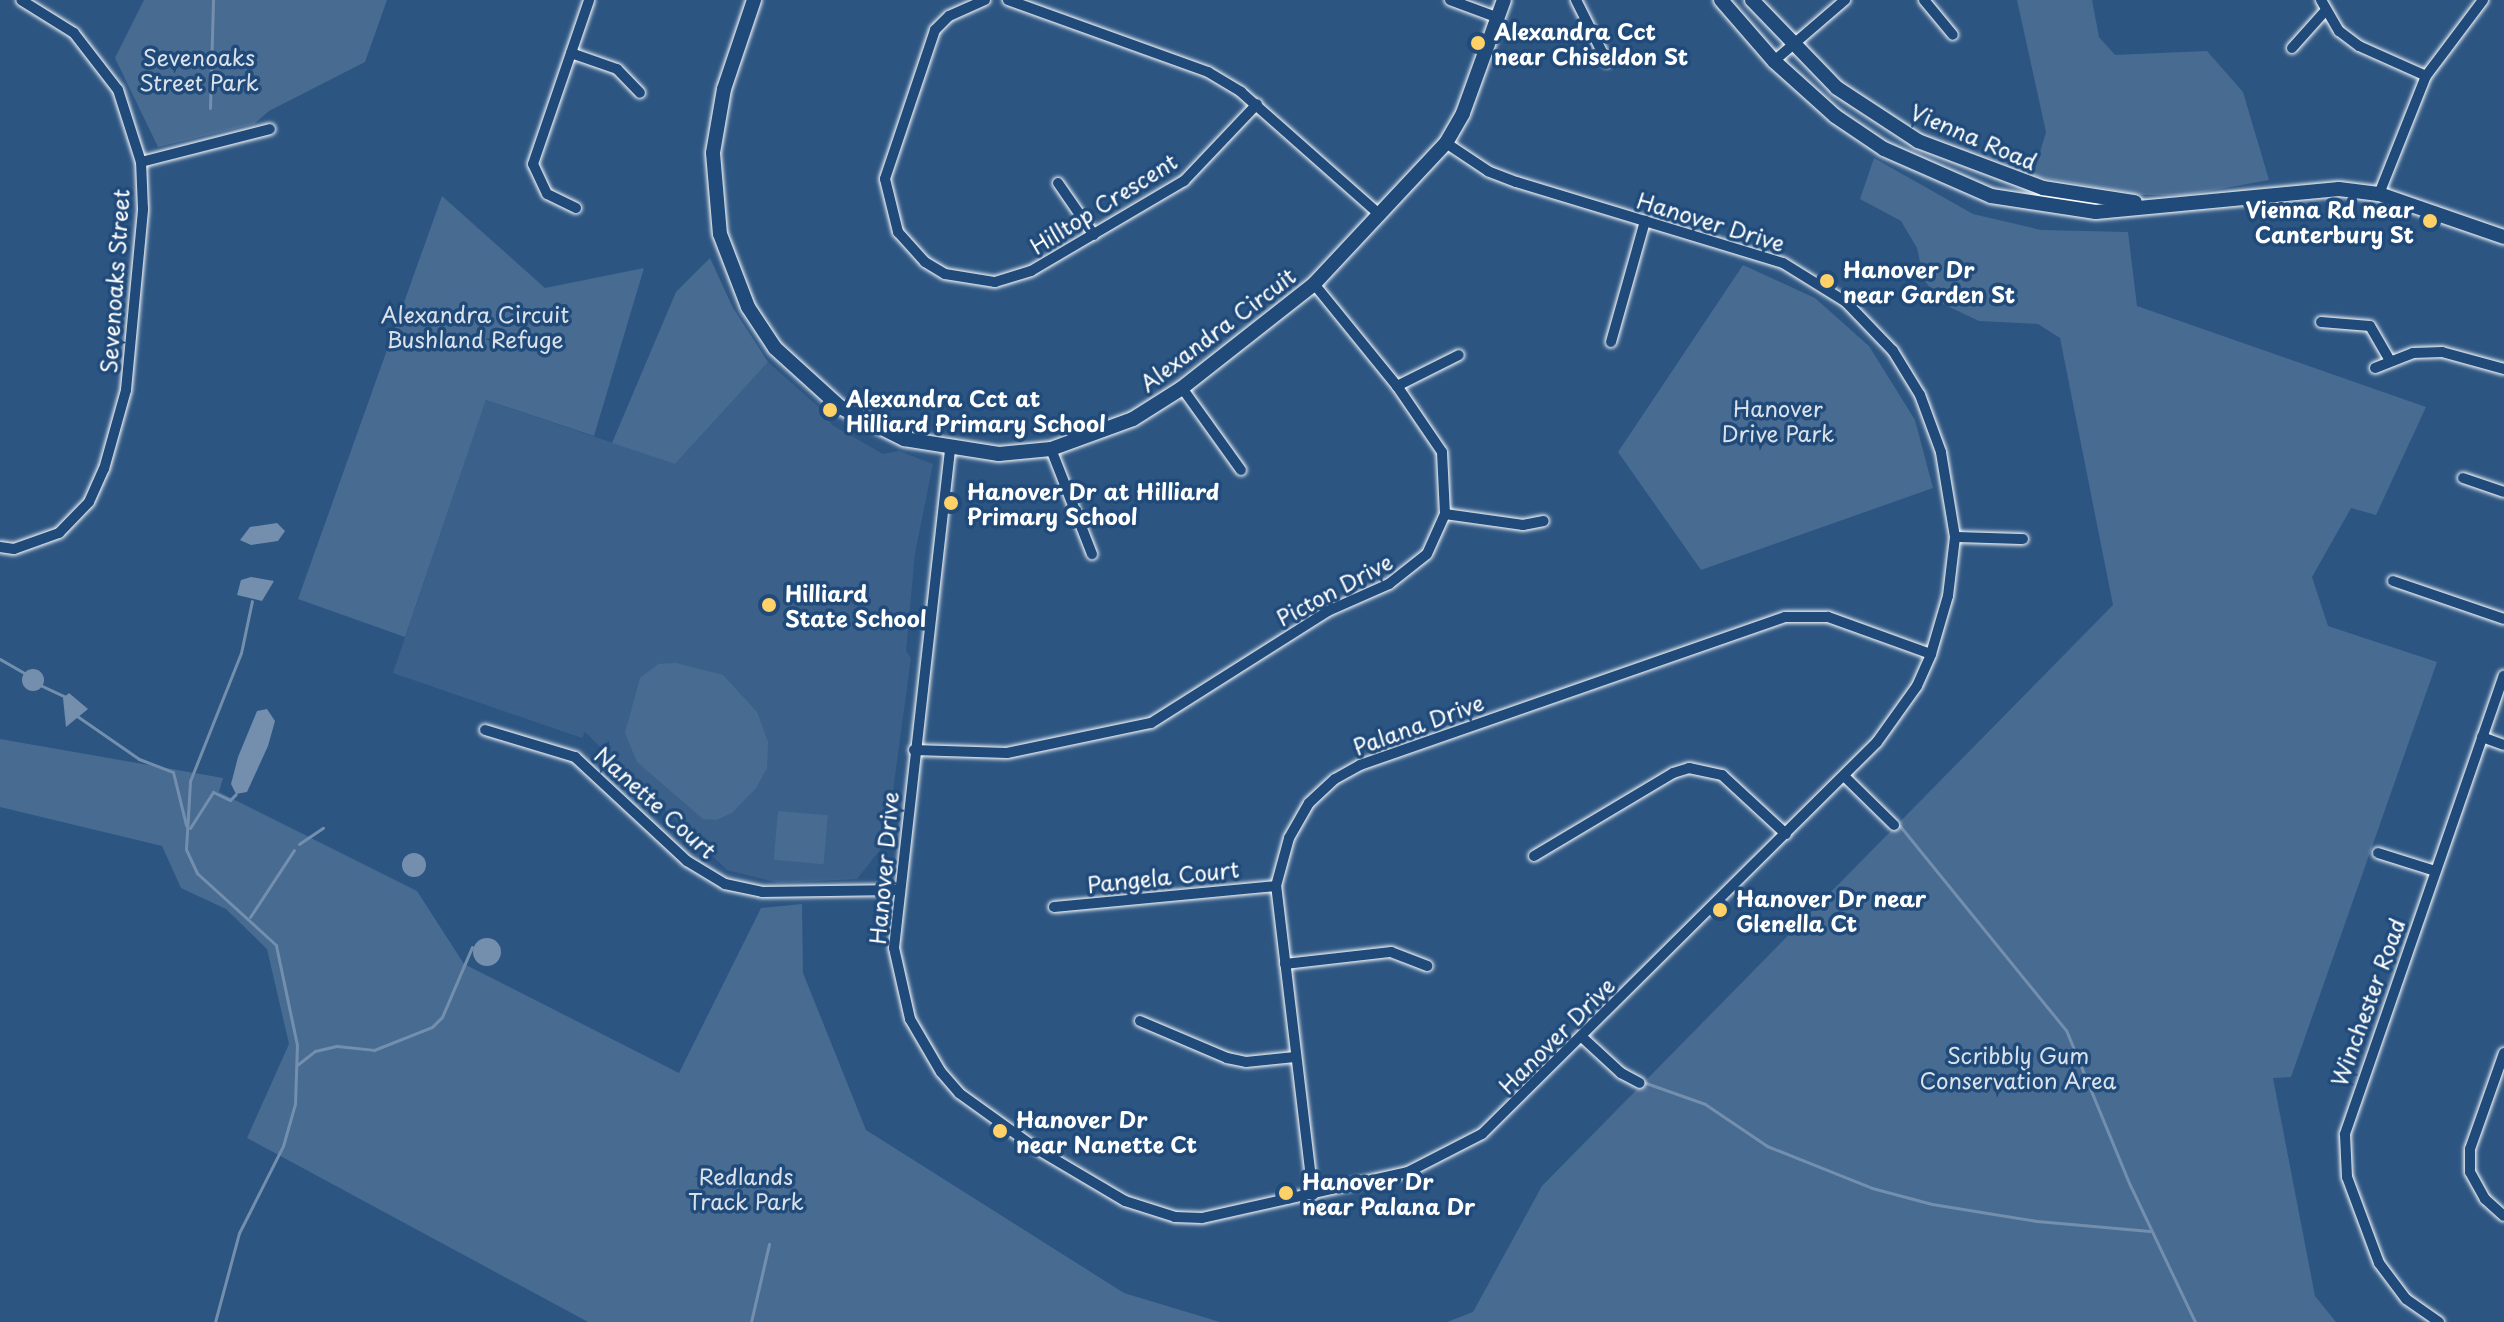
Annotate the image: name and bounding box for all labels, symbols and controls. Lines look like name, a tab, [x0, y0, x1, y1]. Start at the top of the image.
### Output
place label: Alexandra Cct near Chiseldon St	[1494, 17, 1689, 68]
marker: Alexandra Cct near Chiseldon St	[1469, 34, 1487, 52]
park label: Sevenoaks Street Park	[138, 43, 260, 94]
street label: Vienna Road	[1908, 98, 2040, 174]
street label: Hilltop Crescent	[1024, 147, 1182, 259]
street label: Hanover Drive	[1634, 186, 1788, 256]
street label: Sevenoaks Street	[94, 188, 134, 374]
place label: Vienna Rd near Canterbury St	[2244, 195, 2414, 246]
marker: Vienna Rd near Canterbury St	[2421, 212, 2439, 230]
place label: Hanover Dr near Garden St	[1843, 255, 2015, 306]
street label: Alexandra Circuit	[1134, 262, 1300, 396]
marker: Hanover Dr near Garden St	[1818, 272, 1836, 290]
park label: Alexandra Circuit Bushland Refuge	[381, 300, 569, 352]
place label: Alexandra Cct at Hilliard Primary School	[846, 384, 1107, 436]
park label: Hanover Drive Park	[1722, 394, 1834, 446]
marker: Alexandra Cct at Hilliard Primary School	[821, 401, 839, 419]
place label: Hanover Dr at Hilliard Primary School	[967, 477, 1220, 528]
marker: Hanover Dr at Hilliard Primary School	[942, 494, 960, 512]
street label: Picton Drive	[1271, 547, 1397, 631]
place label: Hilliard State School	[785, 579, 927, 630]
marker: Hilliard State School	[760, 596, 778, 614]
street label: Palana Drive	[1349, 688, 1487, 760]
street label: Nanette Court	[590, 741, 722, 863]
street label: Hanover Drive	[863, 791, 903, 945]
street label: Pangela Court	[1086, 855, 1240, 897]
place label: Hanover Dr near Glenella Ct	[1736, 884, 1926, 936]
marker: Hanover Dr near Glenella Ct	[1711, 901, 1729, 919]
street label: Winchester Road	[2324, 914, 2410, 1090]
street label: Hanover Drive	[1492, 971, 1620, 1099]
park label: Scribbly Gum Conservation Area	[1920, 1041, 2116, 1092]
place label: Hanover Dr near Nanette Ct	[1016, 1105, 1199, 1156]
marker: Hanover Dr near Nanette Ct	[991, 1122, 1009, 1140]
park label: Redlands Track Park	[688, 1162, 804, 1214]
place label: Hanover Dr near Palana Dr	[1302, 1167, 1475, 1218]
marker: Hanover Dr near Palana Dr	[1277, 1184, 1295, 1202]

